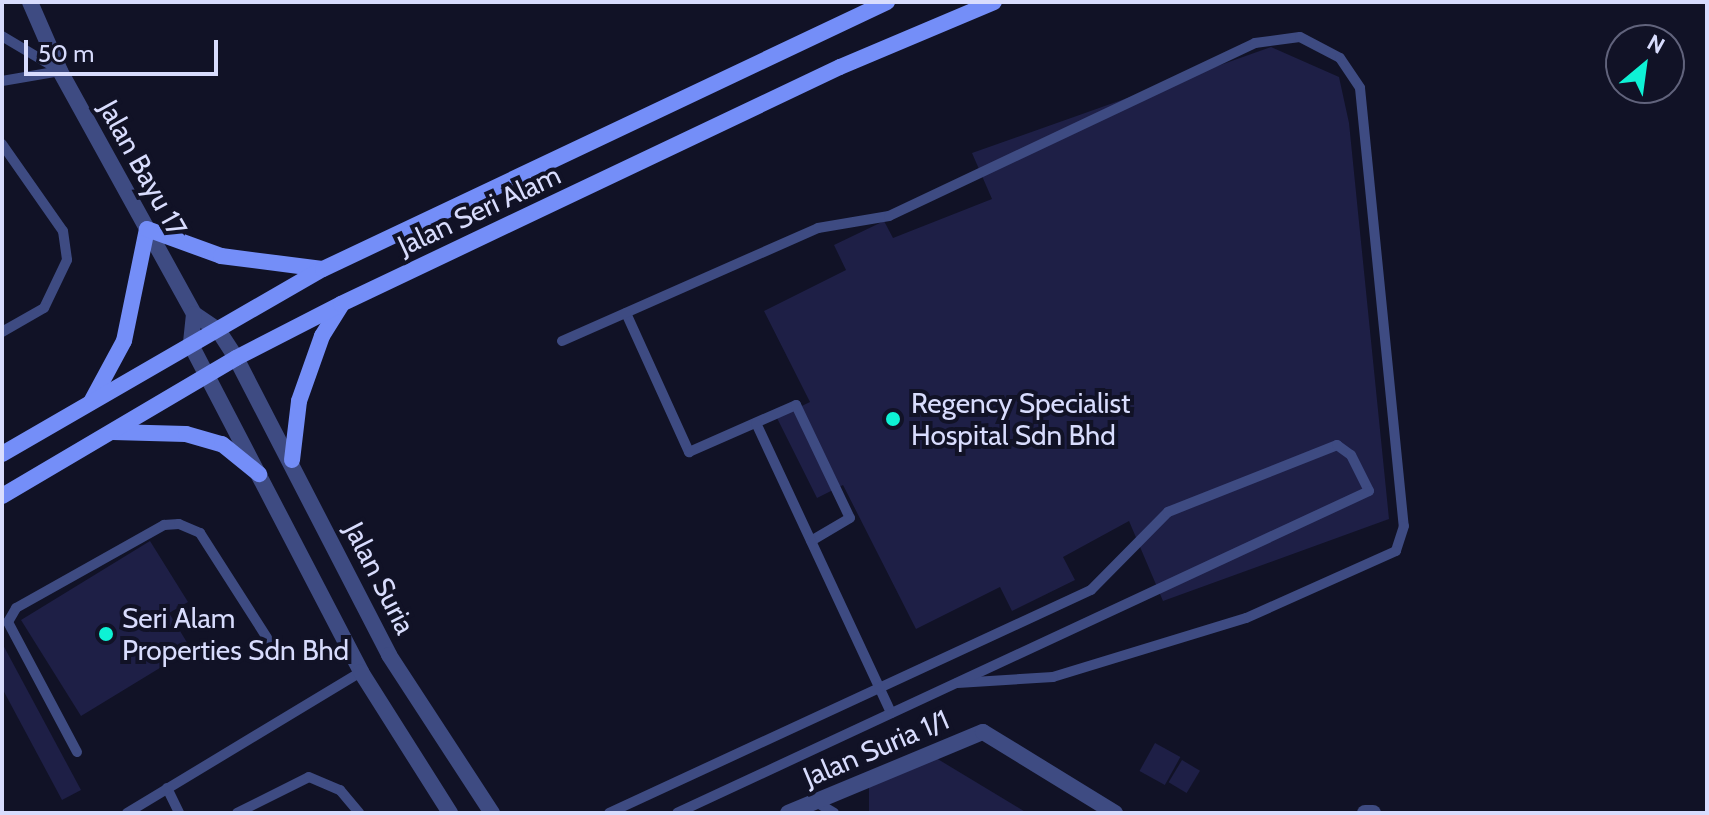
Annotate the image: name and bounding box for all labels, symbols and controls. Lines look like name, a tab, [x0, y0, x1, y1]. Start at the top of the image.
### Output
scale bar	[28, 24, 222, 74]
north arrow	[1605, 24, 1685, 104]
text: N	[1643, 29, 1669, 60]
text: 50 m	[38, 39, 94, 68]
street label: Jalan Bayu 17	[92, 94, 194, 242]
street label: Jalan Seri Alam	[392, 158, 566, 262]
place label: Regency Specialist Hospital Sdn Bhd	[911, 386, 1131, 452]
marker: Regency Specialist Hospital Sdn Bhd	[882, 408, 904, 430]
street label: Jalan Suria	[337, 516, 423, 640]
place label: Seri Alam Properties Sdn Bhd	[122, 601, 349, 667]
marker: Seri Alam Properties Sdn Bhd	[97, 625, 115, 643]
street label: Jalan Suria 1/1	[798, 702, 954, 794]

